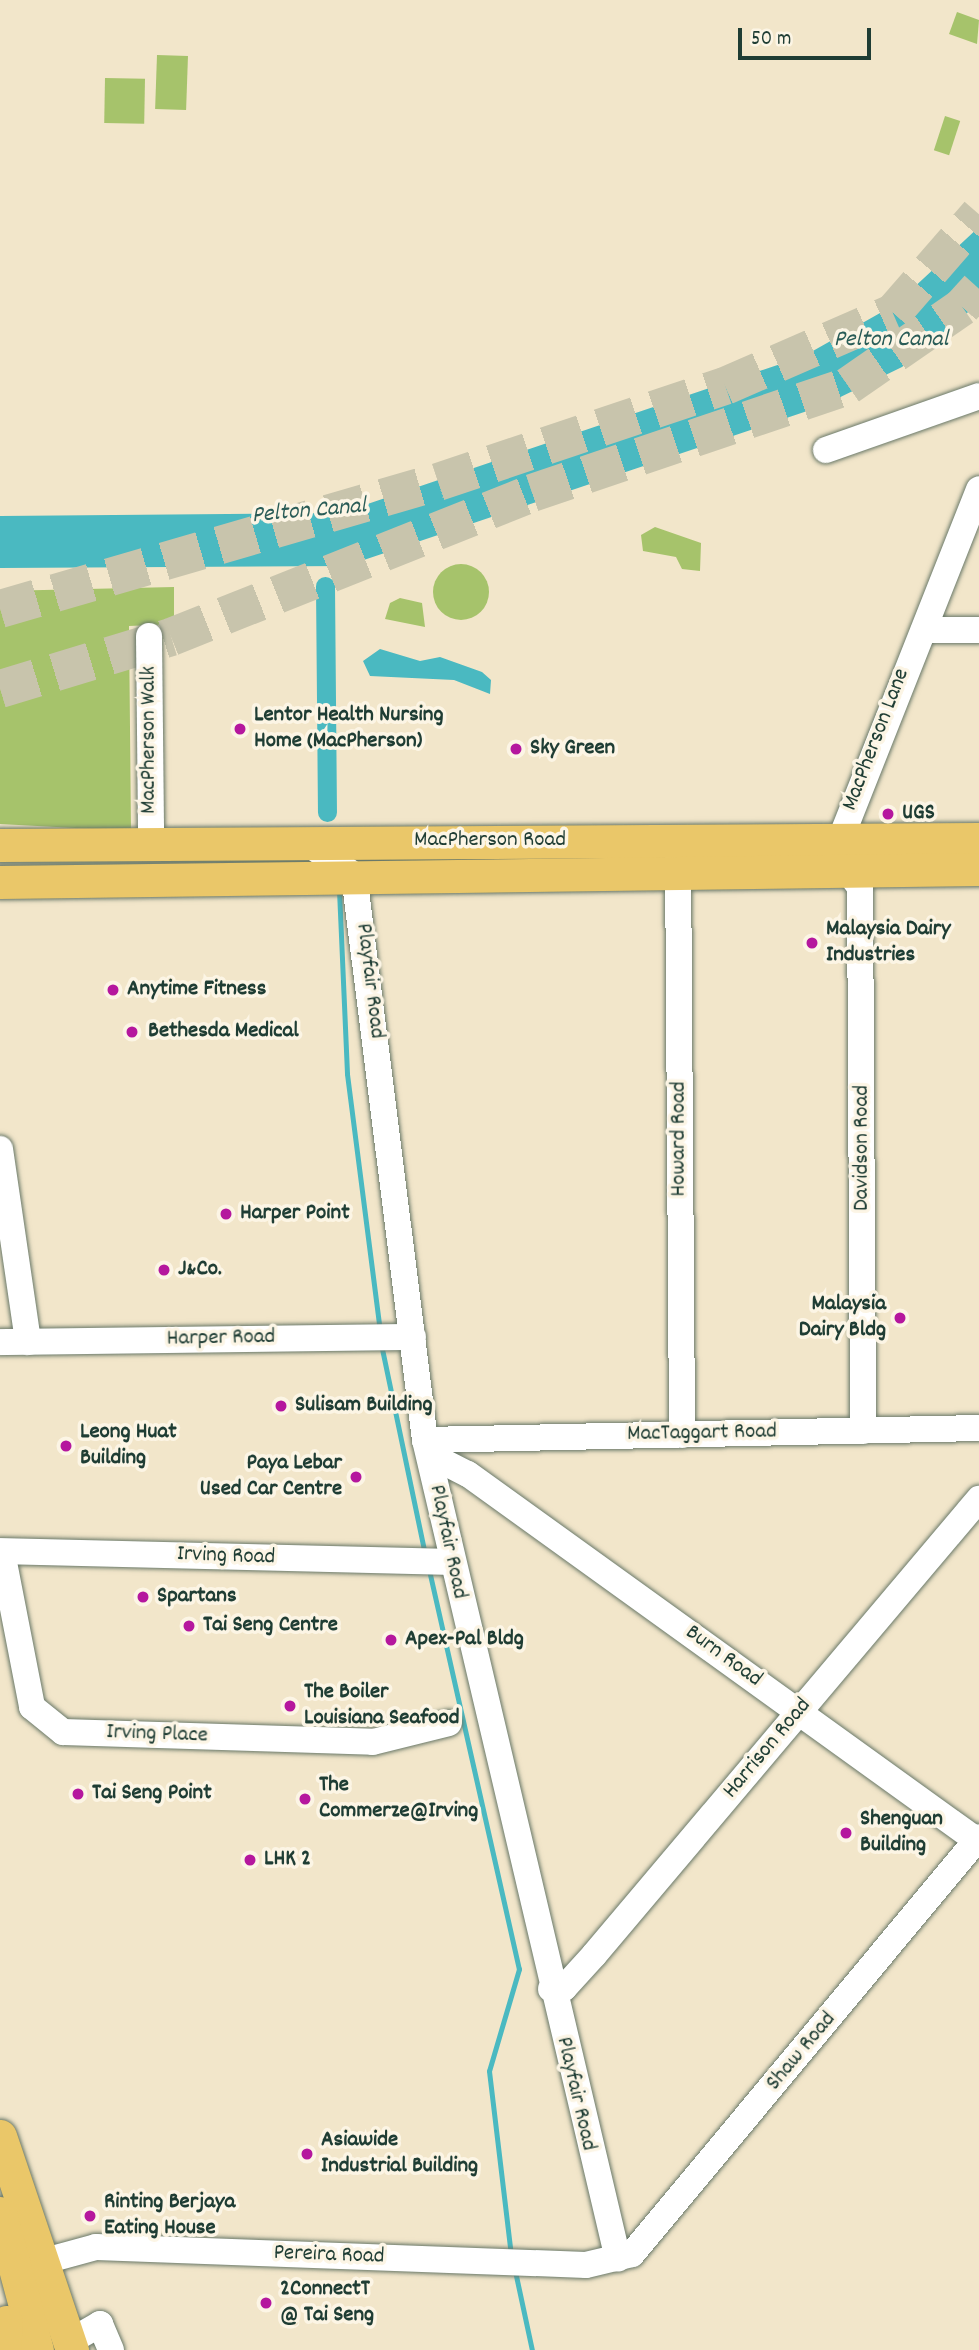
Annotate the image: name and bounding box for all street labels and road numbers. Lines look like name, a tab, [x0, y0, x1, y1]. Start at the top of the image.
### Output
street label: MacPherson Lane	[837, 665, 917, 815]
street label: MacPherson Walk	[136, 666, 164, 814]
street label: MacPherson Road	[414, 827, 566, 855]
street label: Playfair Road	[348, 922, 390, 1040]
street label: Howard Road	[666, 1081, 694, 1197]
street label: Davidson Road	[849, 1085, 877, 1211]
street label: Harper Road	[166, 1324, 276, 1354]
street label: MacTaggart Road	[627, 1419, 777, 1449]
street label: Playfair Road	[421, 1482, 473, 1602]
street label: Irving Road	[176, 1541, 276, 1573]
street label: Burn Road	[679, 1620, 767, 1694]
street label: Harrison Road	[718, 1693, 818, 1805]
street label: Irving Place	[106, 1719, 208, 1751]
street label: Shaw Road	[761, 2007, 843, 2097]
street label: Playfair Road	[549, 2034, 601, 2154]
street label: Pereira Road	[273, 2240, 385, 2272]

